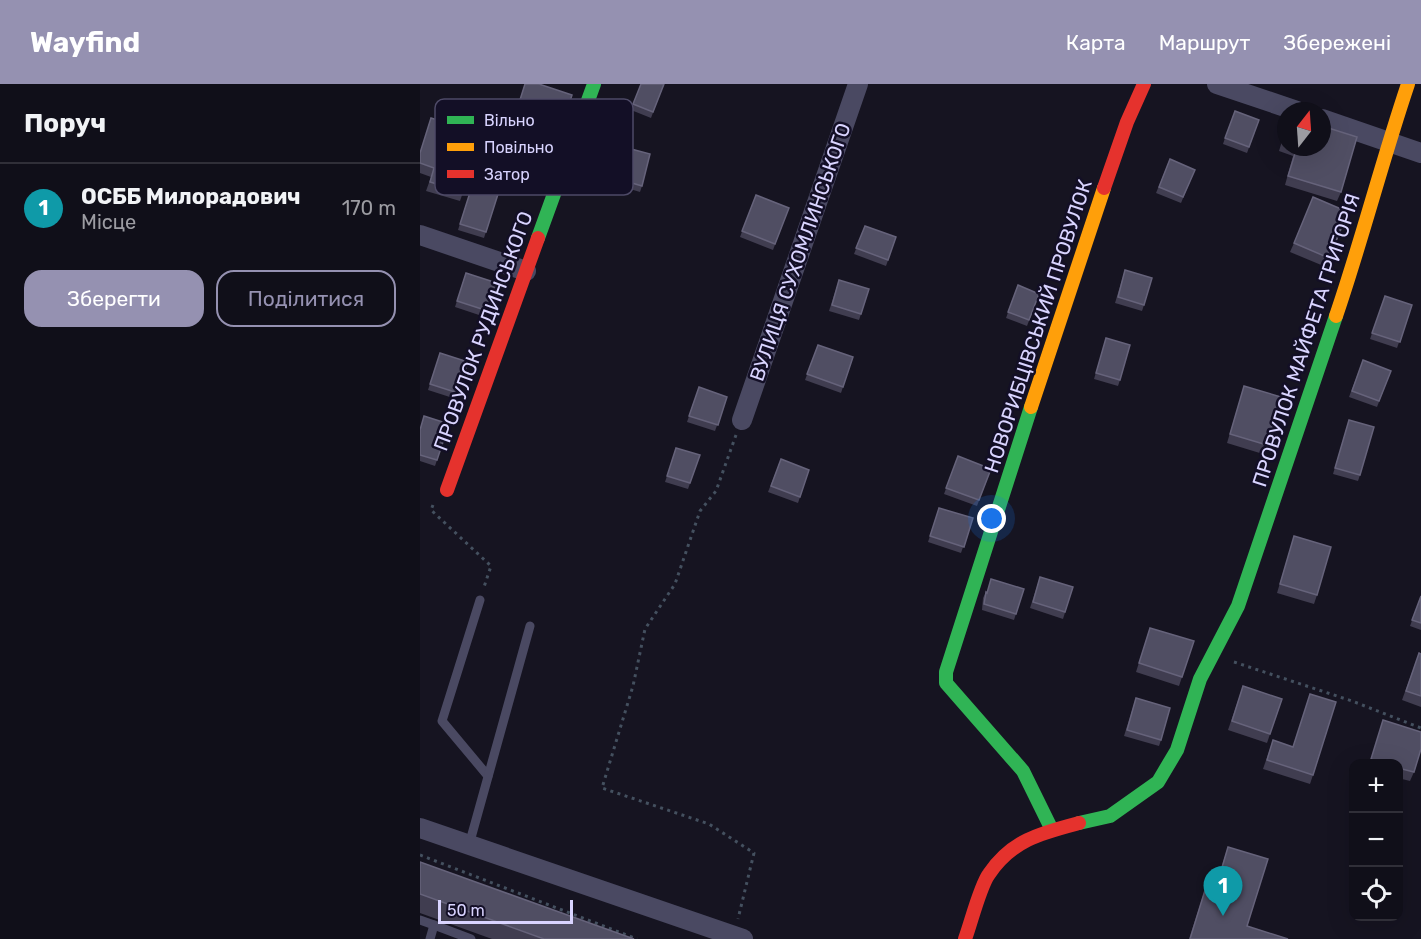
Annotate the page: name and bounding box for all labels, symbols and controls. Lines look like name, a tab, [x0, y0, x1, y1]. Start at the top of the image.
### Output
text: Wayfind	[30, 26, 140, 59]
text: Карта	[1066, 30, 1126, 55]
text: Маршрут	[1159, 30, 1250, 55]
text: Збережені	[1283, 30, 1391, 55]
legend	[435, 99, 633, 195]
north arrow	[1277, 102, 1331, 156]
text: Поруч	[24, 108, 106, 139]
text: Вільно	[484, 111, 535, 130]
street label: ВУЛИЦЯ СУХОМЛИНСЬКОГО	[744, 120, 856, 384]
text: Повільно	[484, 138, 554, 157]
text: Затор	[484, 165, 530, 184]
street label: НОВОРИБЦІВСЬКИЙ ПРОВУЛОК	[979, 176, 1097, 476]
text: ОСББ Милорадович	[81, 183, 301, 210]
street label: ПРОВУЛОК МАЙФЕТА ГРИГОРІЯ	[1247, 190, 1365, 490]
text: 1	[39, 196, 48, 220]
text: 170 m	[342, 196, 396, 220]
street label: ПРОВУЛОК РУДИНСЬКОГО	[428, 208, 538, 454]
text: Місце	[81, 210, 136, 234]
button: Зберегти	[24, 270, 204, 327]
button: Поділитися	[216, 270, 396, 327]
your location	[977, 504, 1006, 533]
map controls	[1349, 759, 1403, 921]
button: +	[1349, 759, 1403, 813]
button: −	[1349, 813, 1403, 867]
pin: 1	[1204, 866, 1242, 916]
button: locate	[1349, 867, 1403, 921]
scale bar	[438, 897, 573, 924]
text: 50 m	[447, 901, 485, 920]

